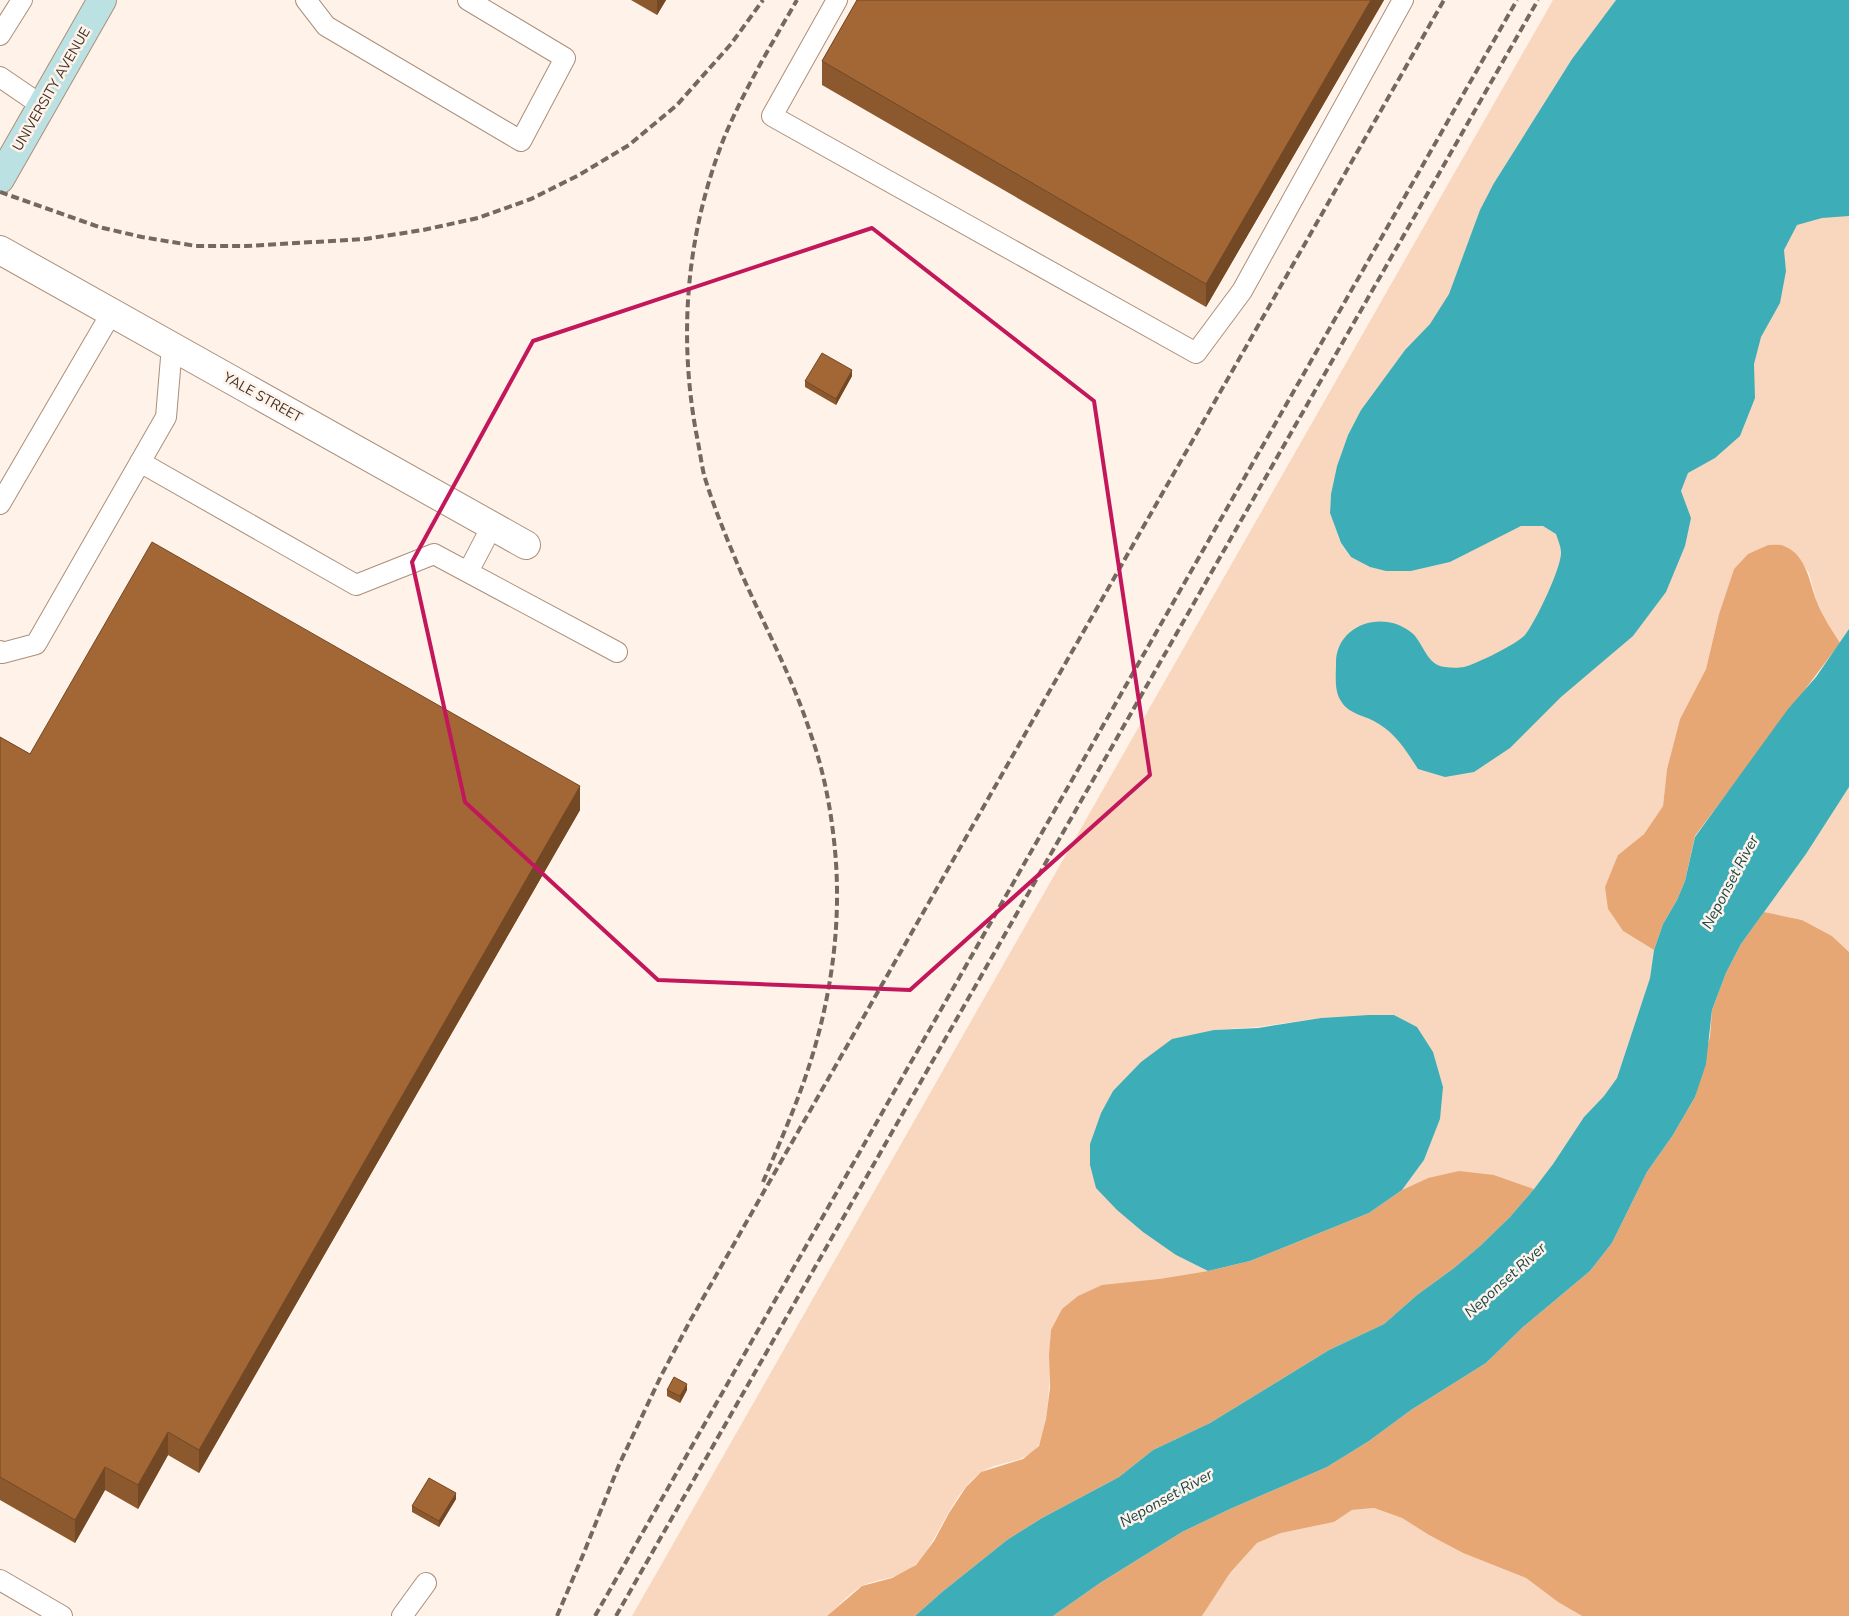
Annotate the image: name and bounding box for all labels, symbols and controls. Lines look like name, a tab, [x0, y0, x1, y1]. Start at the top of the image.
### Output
street label: UNIVERSITY AVENUE	[8, 24, 95, 155]
street label: YALE STREET	[219, 367, 306, 427]
water label: Neponset River	[1697, 831, 1763, 932]
water label: Neponset River	[1460, 1238, 1551, 1322]
water label: Neponset River	[1116, 1464, 1217, 1532]

